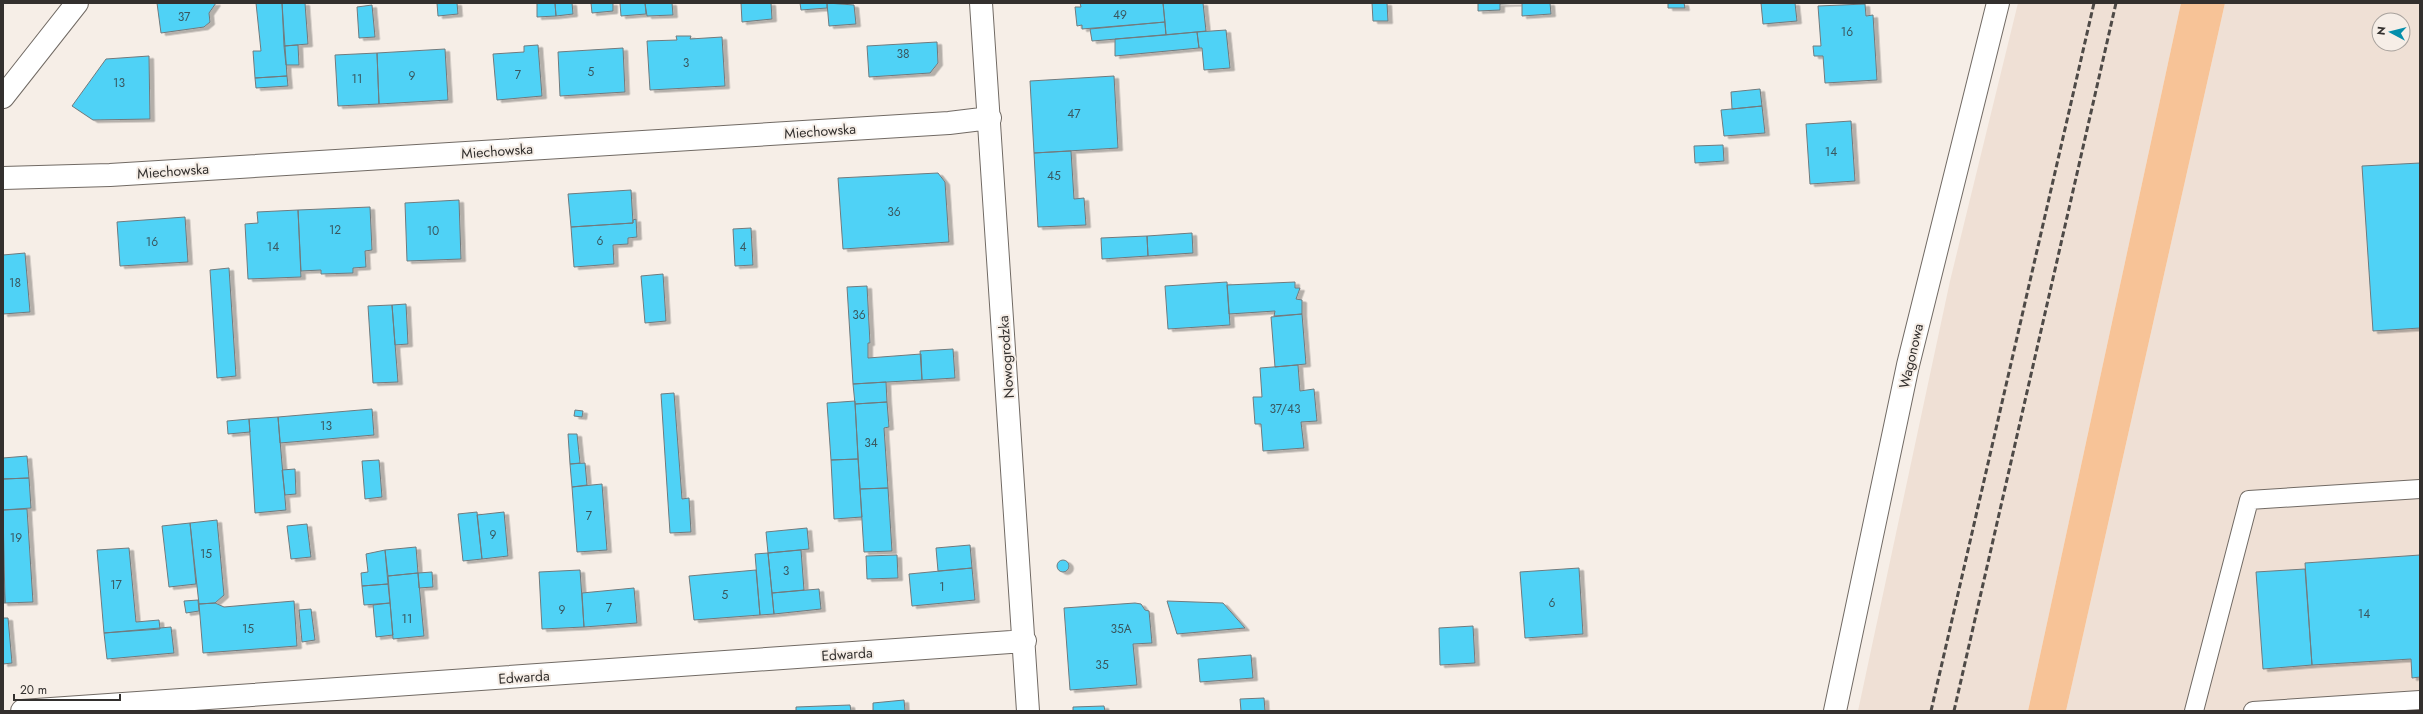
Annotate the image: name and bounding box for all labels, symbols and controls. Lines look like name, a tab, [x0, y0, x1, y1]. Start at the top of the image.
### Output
house number: 49	[1113, 6, 1127, 24]
house number: 37	[178, 8, 191, 26]
north arrow	[2371, 12, 2411, 52]
house number: 16	[1841, 23, 1853, 41]
text: N	[2373, 25, 2390, 36]
house number: 38	[896, 45, 910, 63]
house number: 3	[683, 54, 690, 72]
house number: 5	[588, 63, 595, 81]
house number: 7	[515, 66, 522, 84]
house number: 9	[409, 67, 416, 85]
house number: 11	[352, 70, 362, 88]
house number: 13	[113, 74, 125, 92]
house number: 47	[1067, 105, 1081, 123]
street label: Miechowska	[784, 119, 856, 143]
street label: Miechowska	[461, 139, 533, 163]
house number: 14	[1825, 143, 1837, 161]
street label: Miechowska	[137, 159, 209, 183]
house number: 45	[1047, 167, 1061, 185]
house number: 36	[887, 203, 901, 221]
house number: 12	[329, 221, 341, 239]
house number: 10	[427, 222, 439, 240]
house number: 6	[597, 232, 604, 250]
house number: 16	[146, 233, 158, 251]
house number: 14	[267, 238, 279, 256]
house number: 4	[740, 238, 747, 256]
house number: 18	[9, 274, 21, 292]
house number: 36	[852, 306, 866, 324]
street label: Nowogrodzka	[993, 315, 1019, 399]
street label: Wagonowa	[1894, 322, 1928, 390]
house number: 37/43	[1269, 400, 1301, 418]
house number: 13	[320, 417, 332, 435]
house number: 34	[864, 434, 878, 452]
house number: 7	[586, 507, 593, 525]
house number: 9	[490, 526, 497, 544]
house number: 19	[10, 529, 22, 547]
house number: 15	[200, 545, 212, 563]
house number: 3	[783, 562, 790, 580]
house number: 17	[110, 576, 123, 594]
house number: 1	[939, 578, 945, 596]
house number: 5	[722, 586, 729, 604]
house number: 6	[1549, 594, 1556, 612]
house number: 7	[606, 599, 613, 617]
house number: 9	[559, 601, 566, 619]
house number: 14	[2358, 605, 2370, 623]
house number: 11	[402, 610, 412, 628]
house number: 15	[242, 620, 254, 638]
house number: 35A	[1110, 620, 1132, 638]
street label: Edwarda	[821, 642, 873, 666]
house number: 35	[1095, 656, 1109, 674]
street label: Edwarda	[498, 665, 550, 689]
scale bar	[14, 676, 120, 702]
text: 20 m	[20, 681, 47, 699]

